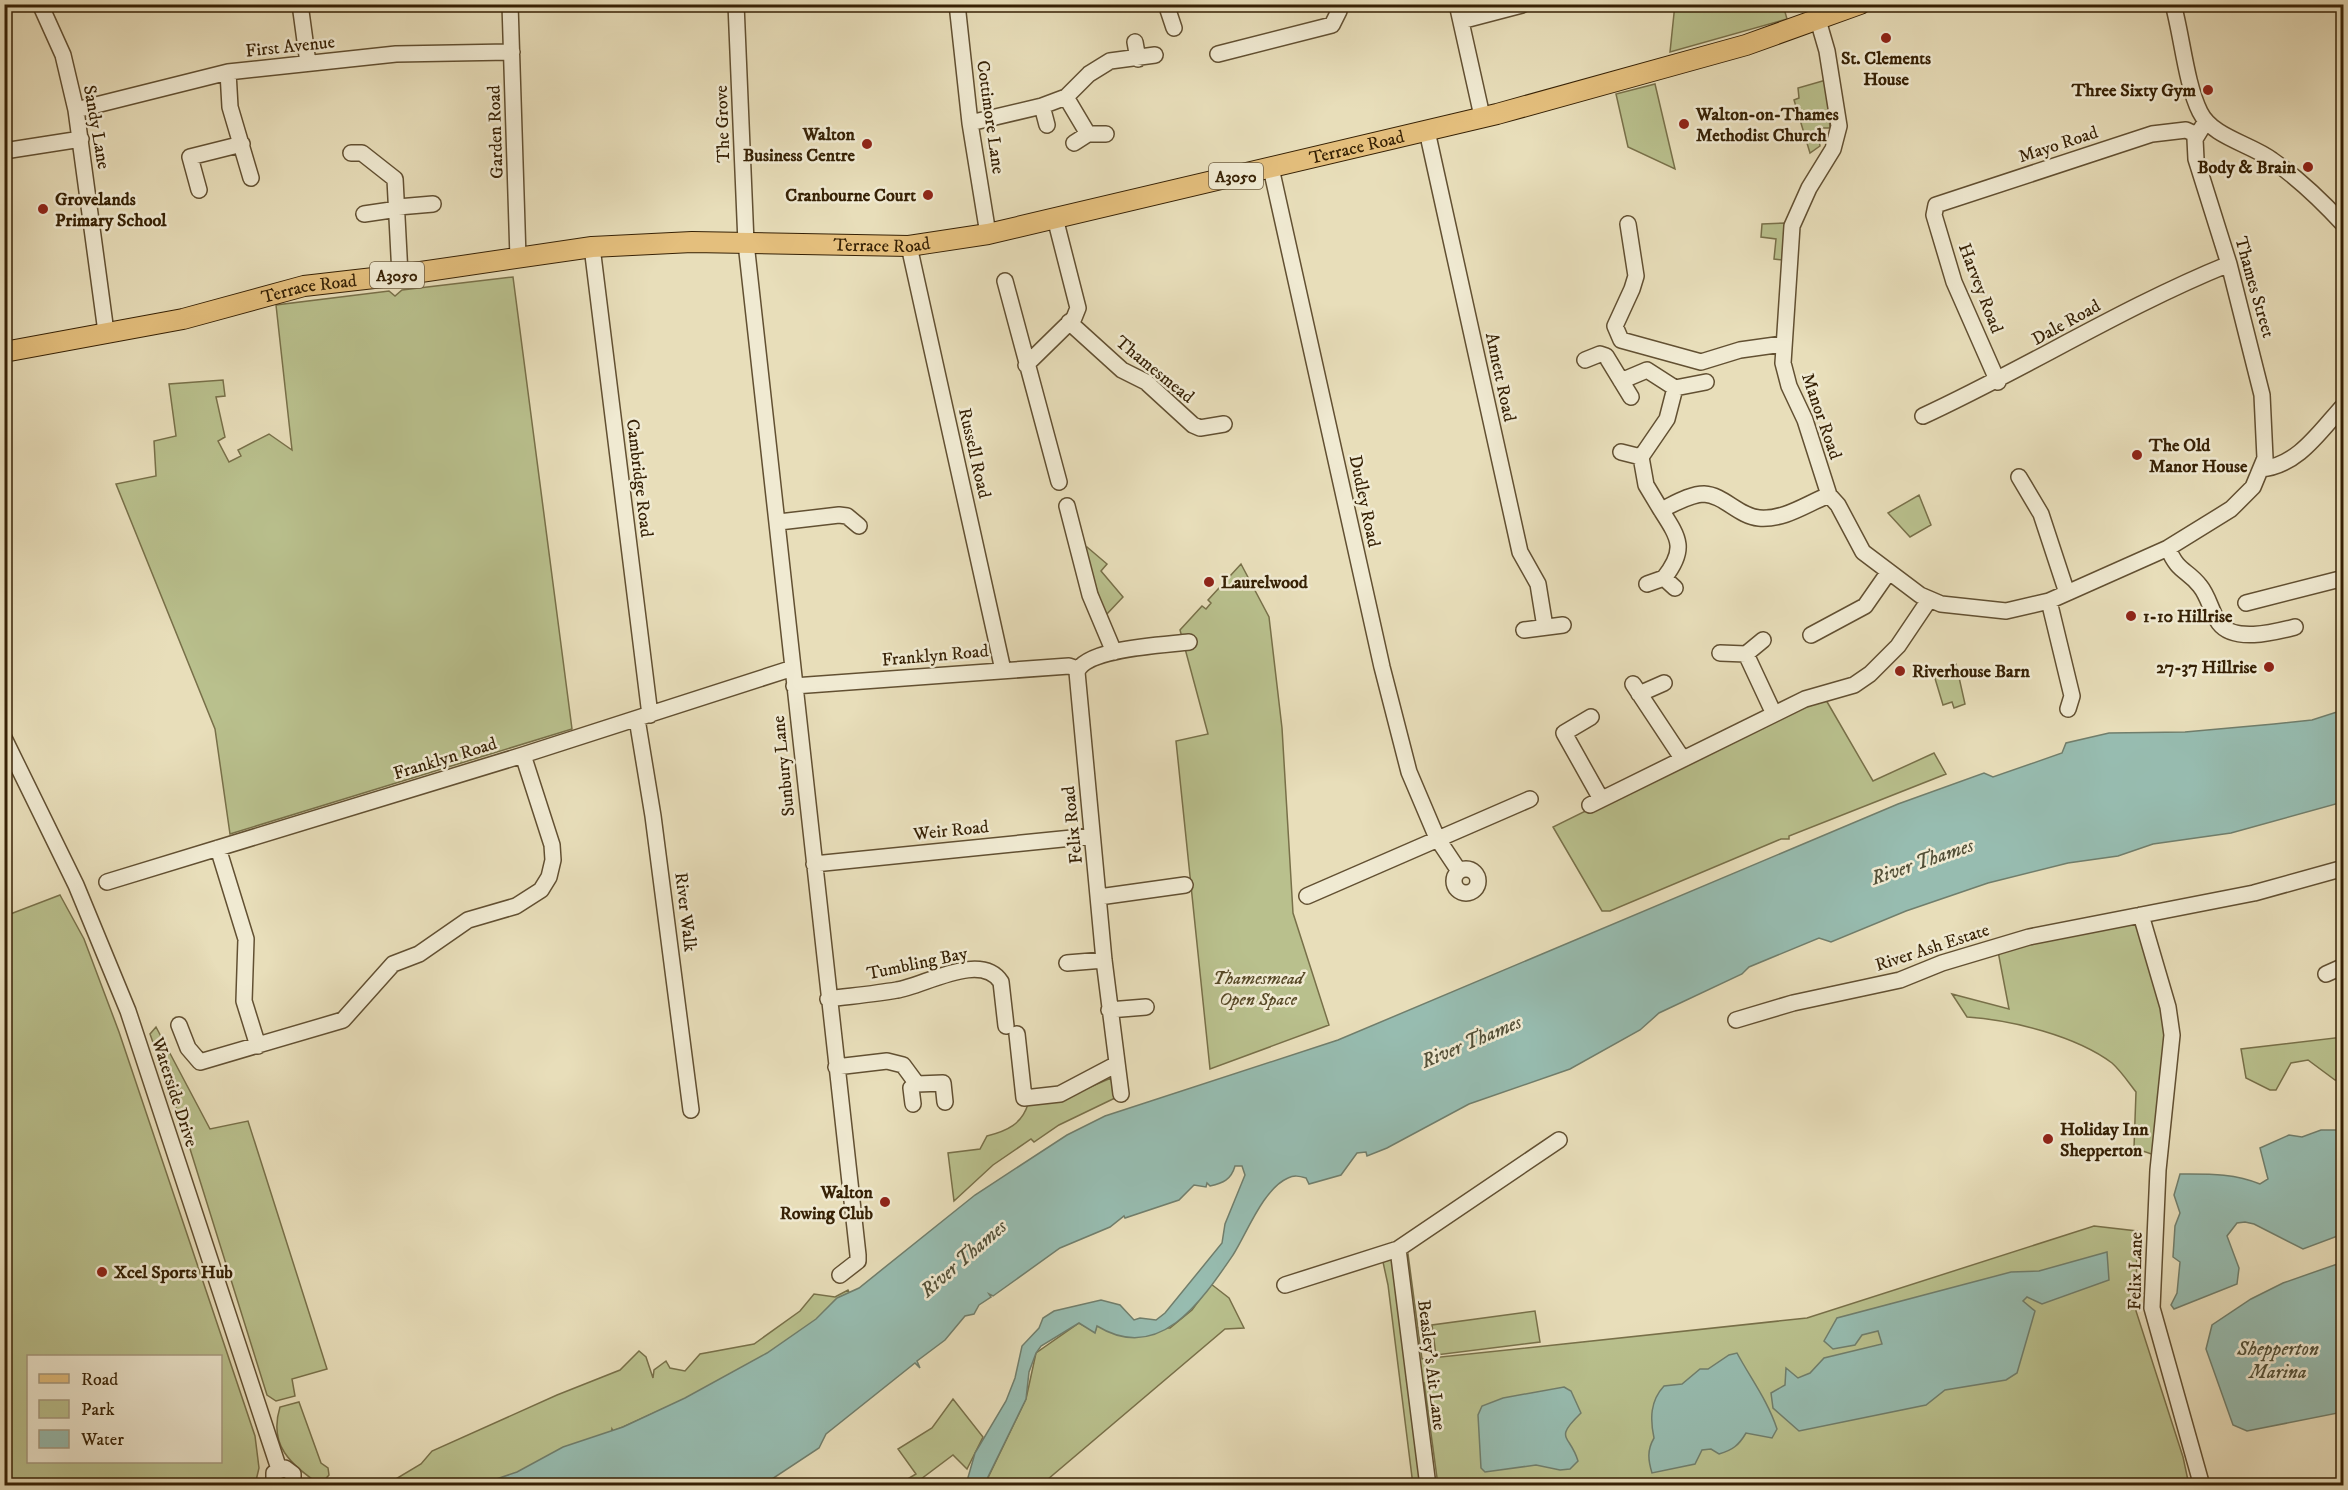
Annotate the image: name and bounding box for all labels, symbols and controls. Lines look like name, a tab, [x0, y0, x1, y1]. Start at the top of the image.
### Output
street label: First Avenue	[244, 31, 336, 63]
marker: St. Clements House	[1879, 31, 1893, 45]
place label: St. Clements House	[1841, 48, 1931, 91]
street label: Cottimore Lane	[971, 59, 1009, 175]
place label: Three Sixty Gym	[2071, 80, 2196, 102]
street label: Sandy Lane	[78, 83, 114, 171]
marker: Three Sixty Gym	[2201, 83, 2215, 97]
street label: Garden Road	[483, 85, 509, 179]
street label: The Grove	[711, 85, 735, 163]
place label: Walton-on-Thames Methodist Church	[1695, 104, 1839, 147]
marker: Walton-on-Thames Methodist Church	[1677, 117, 1691, 131]
street label: Mayo Road	[2016, 122, 2101, 168]
place label: Walton Business Centre	[743, 124, 856, 167]
street label: Terrace Road	[1307, 126, 1407, 170]
marker: Walton Business Centre	[860, 137, 874, 151]
place label: Body & Brain	[2197, 157, 2297, 179]
marker: Body & Brain	[2301, 160, 2315, 174]
road number: A3050	[1209, 163, 1263, 189]
place label: Cranbourne Court	[785, 185, 916, 207]
marker: Cranbourne Court	[921, 188, 935, 202]
place label: Grovelands Primary School	[55, 189, 167, 232]
marker: Grovelands Primary School	[36, 202, 50, 216]
street label: Terrace Road	[833, 233, 932, 259]
street label: Thames Street	[2229, 234, 2279, 341]
street label: Harvey Road	[1953, 240, 2007, 337]
road number: A3050	[370, 262, 424, 288]
street label: Terrace Road	[259, 270, 358, 309]
street label: Dale Road	[2028, 295, 2105, 351]
street label: Thamesmead	[1110, 331, 1198, 408]
street label: Annett Road	[1480, 331, 1520, 424]
street label: Manor Road	[1796, 370, 1846, 462]
street label: Russell Road	[953, 406, 995, 501]
street label: Cambridge Road	[621, 418, 657, 539]
place label: The Old Manor House	[2148, 435, 2248, 478]
marker: The Old Manor House	[2130, 448, 2144, 462]
street label: Dudley Road	[1344, 453, 1385, 549]
place label: Laurelwood	[1221, 572, 1309, 594]
marker: Laurelwood	[1202, 575, 1216, 589]
place label: 1-10 Hillrise	[2143, 606, 2233, 628]
marker: 1-10 Hillrise	[2124, 609, 2138, 623]
street label: Franklyn Road	[881, 640, 989, 672]
place label: 27-37 Hillrise	[2156, 657, 2258, 679]
marker: 27-37 Hillrise	[2262, 660, 2276, 674]
place label: Riverhouse Barn	[1912, 661, 2030, 683]
marker: Riverhouse Barn	[1893, 664, 1907, 678]
street label: Sunbury Lane	[768, 714, 800, 817]
street label: Franklyn Road	[391, 733, 500, 785]
street label: Felix Road	[1058, 785, 1088, 865]
street label: Weir Road	[911, 816, 990, 846]
water label: River Thames	[1867, 833, 1978, 892]
street label: River Walk	[669, 871, 701, 953]
street label: River Ash Estate	[1872, 919, 1992, 977]
street label: Tumbling Bay	[865, 942, 970, 985]
park label: Thamesmead Open Space	[1213, 968, 1306, 1011]
water label: River Thames	[1417, 1010, 1526, 1075]
street label: Waterside Drive	[146, 1034, 202, 1150]
place label: Holiday Inn Shepperton	[2060, 1119, 2149, 1162]
marker: Holiday Inn Shepperton	[2041, 1132, 2055, 1146]
place label: Walton Rowing Club	[780, 1182, 874, 1225]
marker: Walton Rowing Club	[878, 1195, 892, 1209]
water label: River Thames	[915, 1214, 1013, 1304]
street label: Felix Lane	[2124, 1232, 2148, 1310]
place label: Xcel Sports Hub	[114, 1262, 233, 1284]
marker: Xcel Sports Hub	[95, 1265, 109, 1279]
street label: Beasley's Ait Lane	[1412, 1299, 1450, 1432]
water label: Shepperton Marina	[2236, 1337, 2319, 1385]
legend	[27, 1355, 222, 1463]
text: Road	[81, 1369, 118, 1391]
text: Park	[81, 1399, 115, 1421]
text: Water	[80, 1429, 124, 1451]

